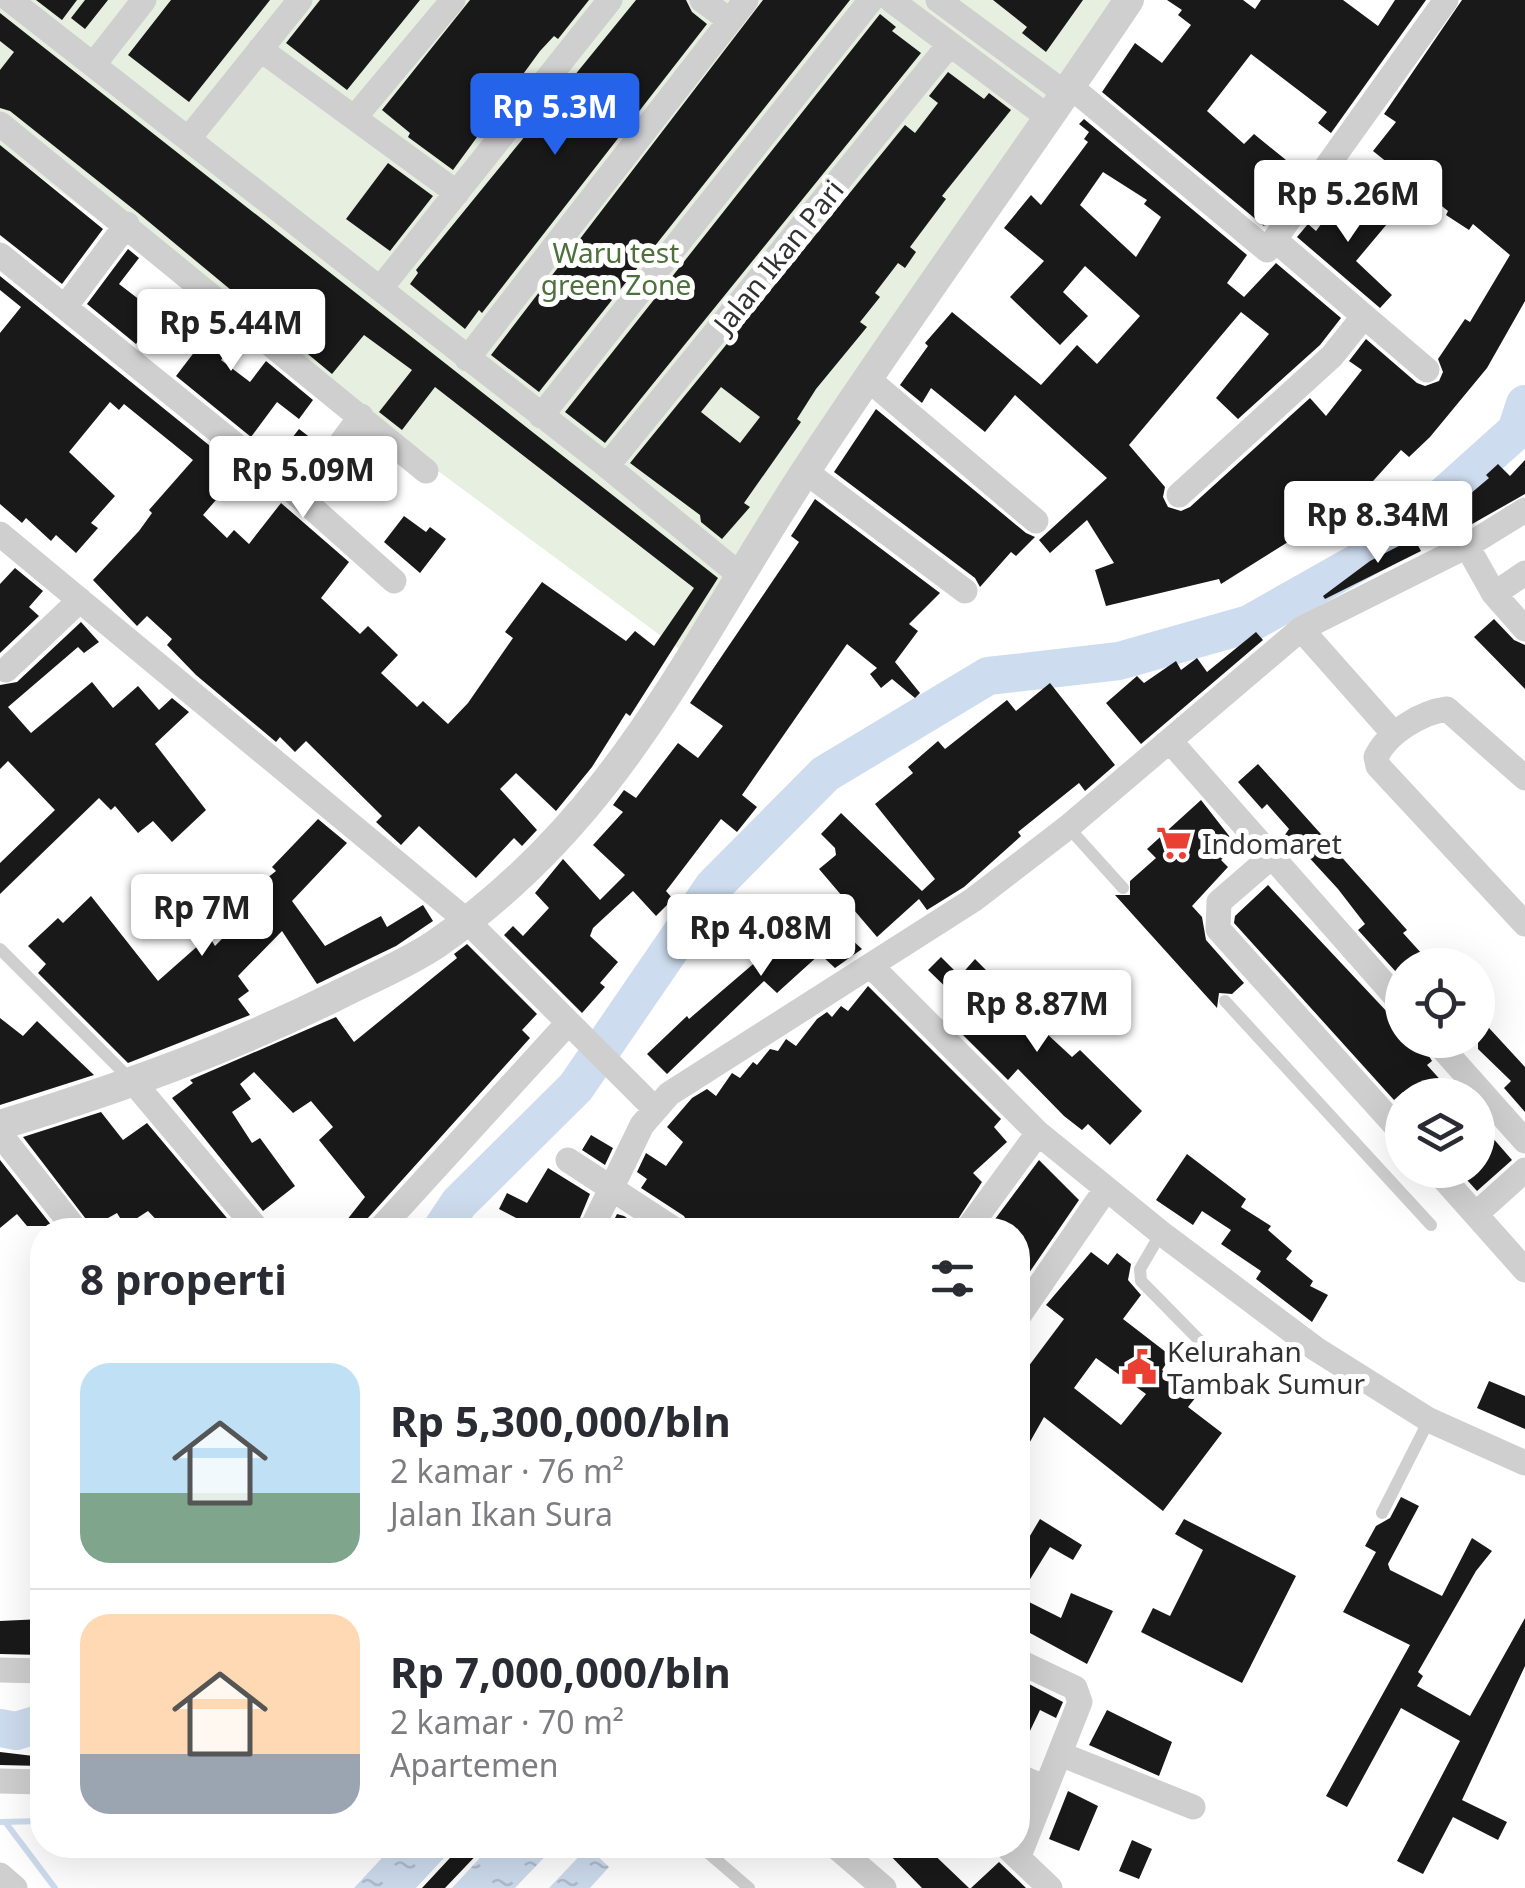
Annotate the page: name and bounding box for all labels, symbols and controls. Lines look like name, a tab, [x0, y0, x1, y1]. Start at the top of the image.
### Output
pin: Rp 5.3M	[463, 73, 647, 158]
text: Rp 5.3M	[492, 84, 618, 127]
pin: Rp 5.26M	[1245, 160, 1451, 245]
street label: Jalan Ikan Pari	[702, 171, 852, 343]
text: Rp 5.26M	[1276, 171, 1420, 214]
park label: Waru test green Zone	[541, 233, 691, 303]
pin: Rp 5.44M	[128, 289, 334, 374]
text: Rp 5.44M	[159, 300, 303, 343]
pin: Rp 5.09M	[200, 436, 406, 521]
text: Rp 5.09M	[231, 447, 375, 490]
pin: Rp 8.34M	[1275, 481, 1481, 566]
text: Rp 8.34M	[1306, 492, 1450, 535]
supermarket icon: Indomaret	[1155, 824, 1193, 862]
place label: Indomaret	[1202, 824, 1342, 862]
pin: Rp 7M	[132, 874, 272, 959]
text: Rp 7M	[153, 885, 251, 928]
pin: Rp 4.08M	[658, 894, 864, 979]
text: Rp 4.08M	[689, 905, 833, 948]
map controls	[1385, 948, 1495, 1188]
button: locate	[1385, 948, 1495, 1058]
pin: Rp 8.87M	[934, 970, 1140, 1055]
text: Rp 8.87M	[965, 981, 1109, 1024]
button: layers	[1385, 1078, 1495, 1188]
text: 8 properti	[80, 1250, 287, 1307]
icon: filters	[925, 1251, 980, 1306]
place label: Kelurahan Tambak Sumur	[1167, 1332, 1366, 1402]
public building icon: Kelurahan Tambak Sumur	[1120, 1348, 1158, 1386]
text: Rp 5,300,000/bln	[390, 1392, 731, 1449]
icon: home	[160, 1403, 280, 1523]
text: 2 kamar · 76 m²	[390, 1449, 624, 1492]
text: Jalan Ikan Sura	[390, 1492, 613, 1535]
text: Rp 7,000,000/bln	[390, 1643, 731, 1700]
icon: home	[160, 1654, 280, 1774]
text: 2 kamar · 70 m²	[390, 1700, 624, 1743]
text: Apartemen	[390, 1743, 559, 1786]

